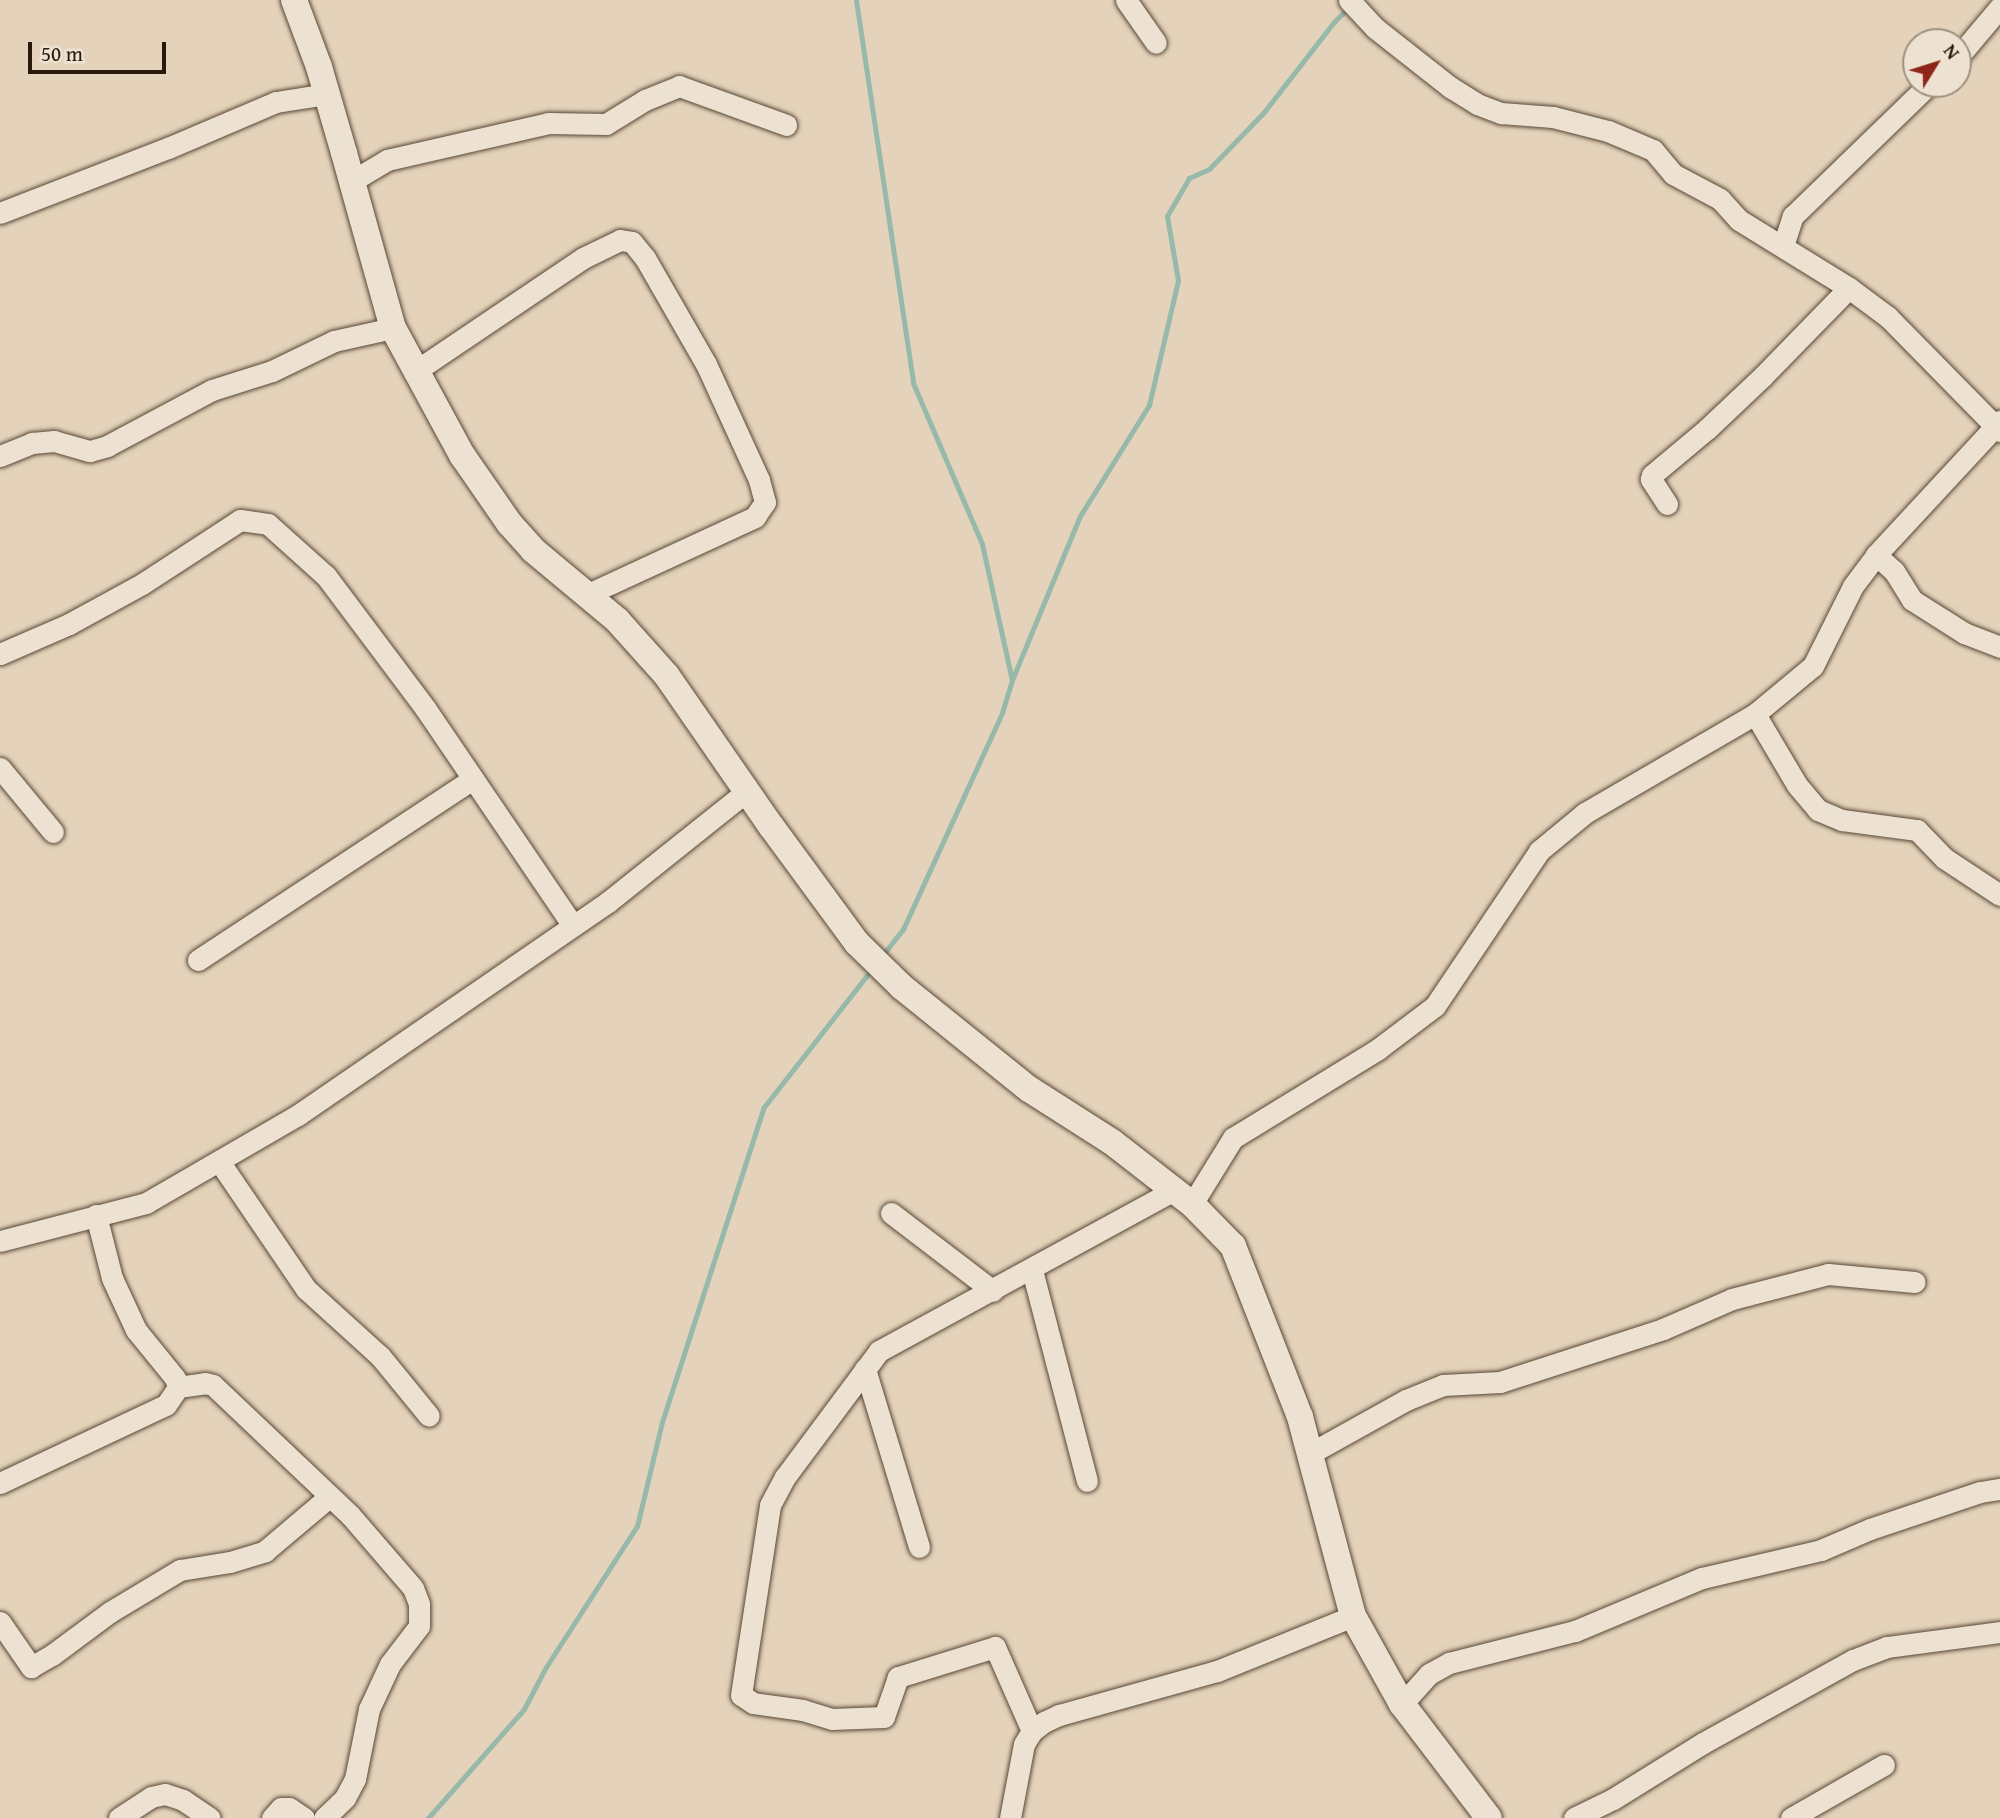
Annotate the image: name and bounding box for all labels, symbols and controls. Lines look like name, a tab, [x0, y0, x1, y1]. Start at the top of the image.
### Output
scale bar	[32, 28, 170, 72]
north arrow	[1902, 28, 1972, 98]
text: 50 m	[41, 38, 83, 69]
text: N	[1937, 38, 1967, 65]

